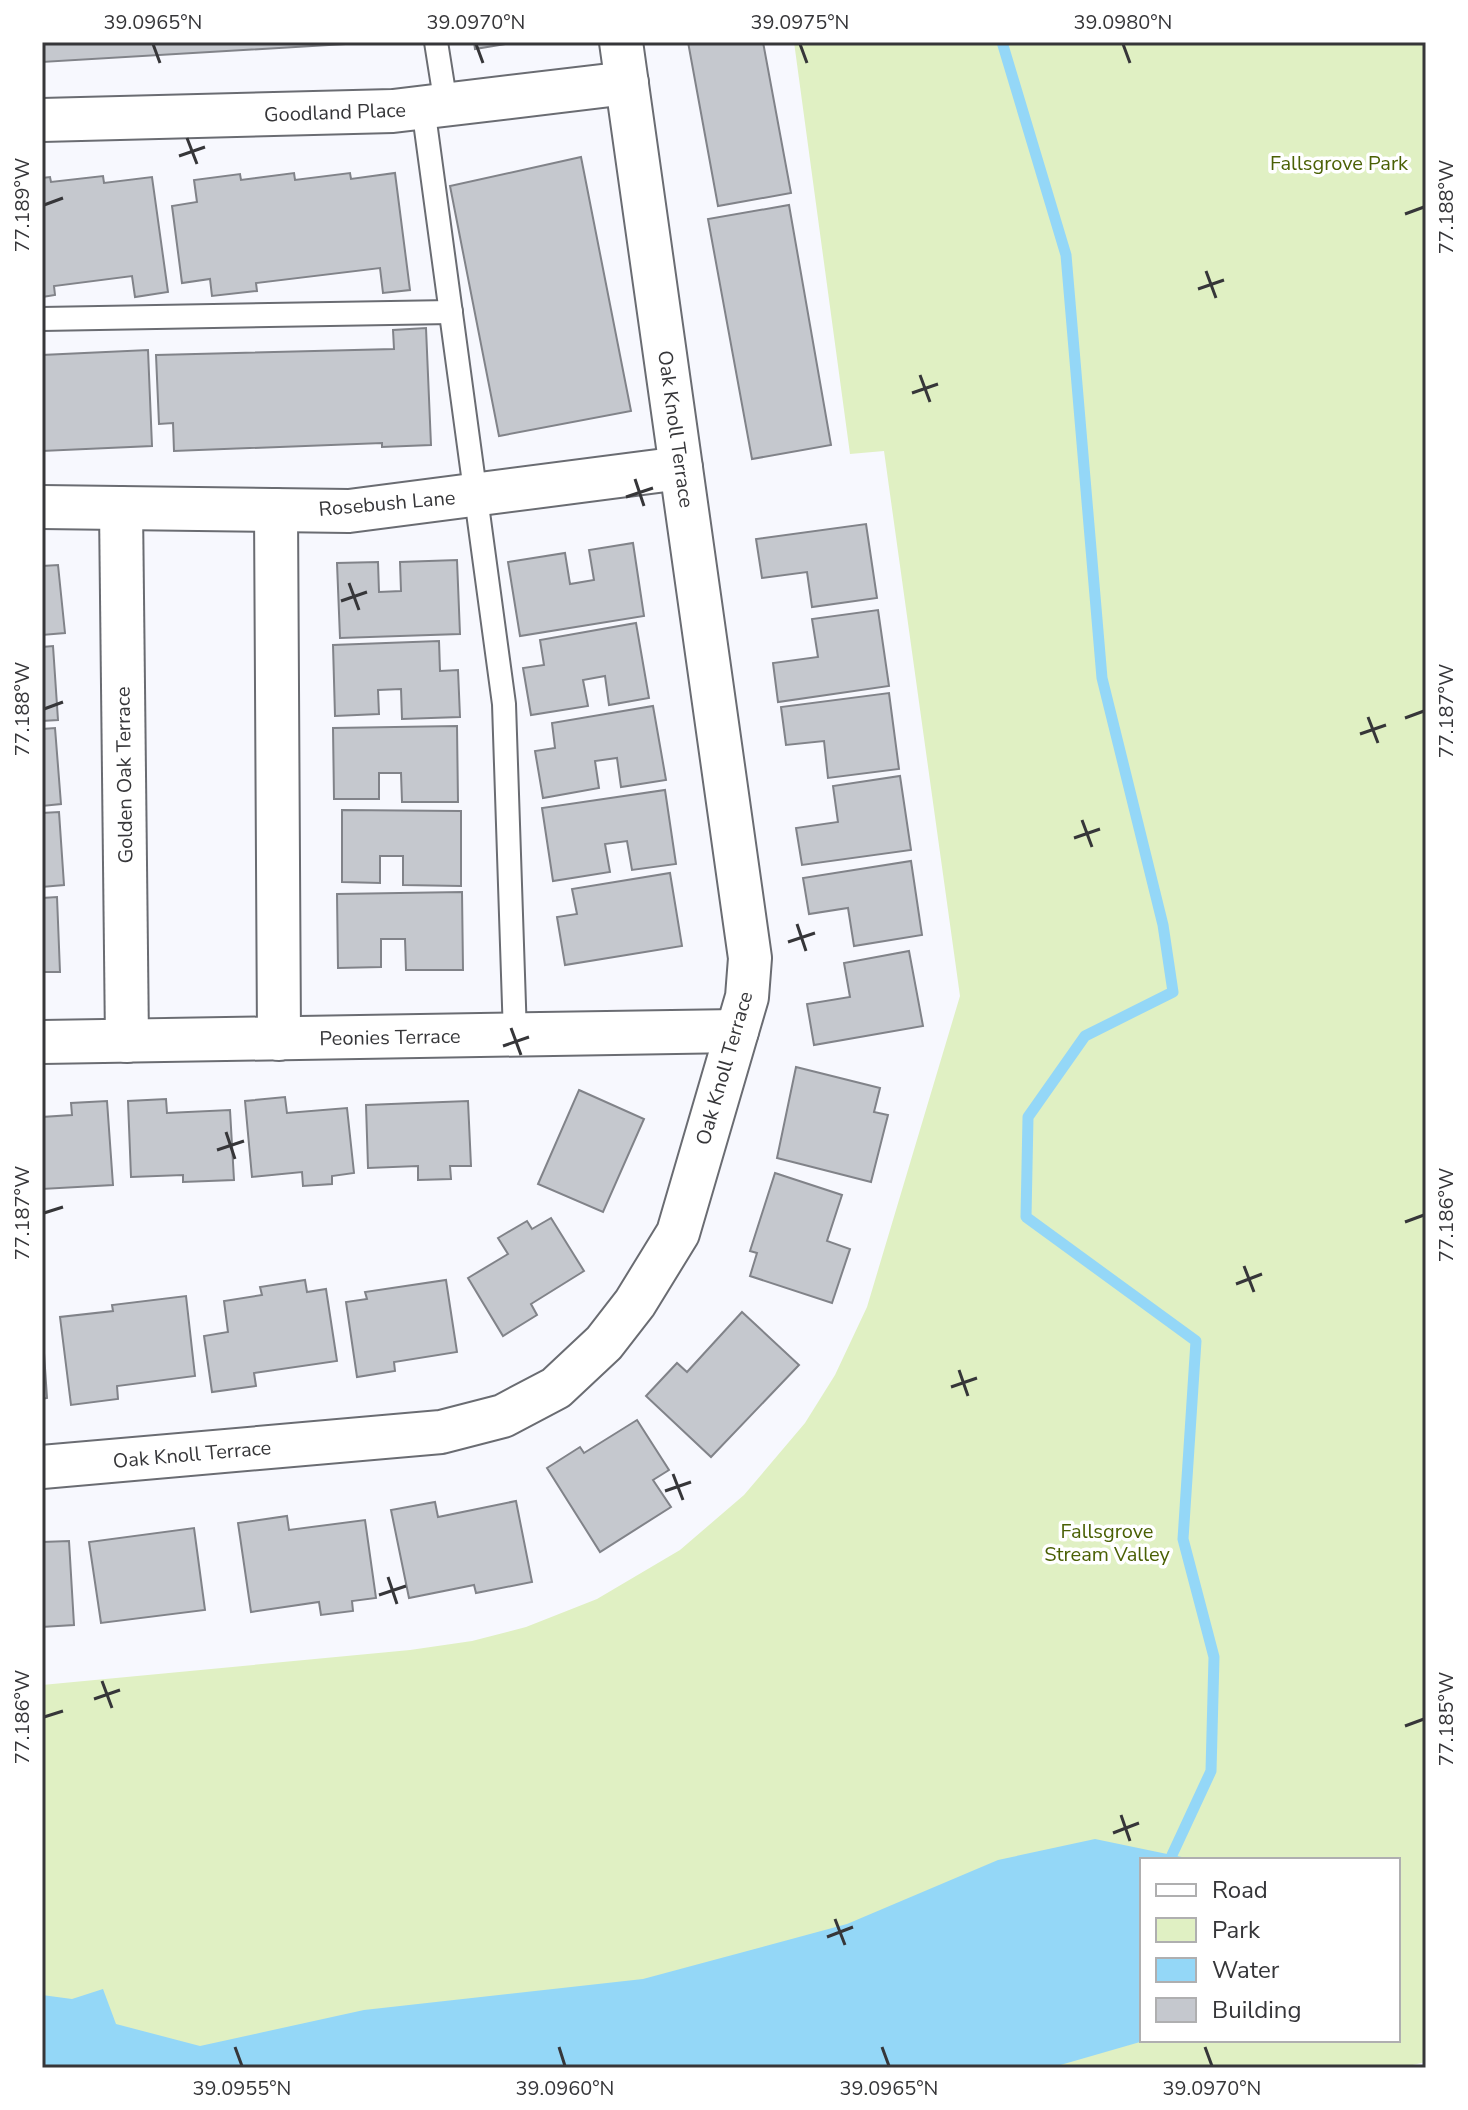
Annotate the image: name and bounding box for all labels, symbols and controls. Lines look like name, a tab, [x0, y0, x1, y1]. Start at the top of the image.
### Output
text: 39.0965°N	[104, 9, 202, 36]
text: 39.0970°N	[427, 9, 525, 36]
text: 39.0975°N	[751, 9, 849, 36]
text: 39.0980°N	[1074, 9, 1172, 36]
street label: Goodland Place	[264, 97, 406, 128]
park label: Fallsgrove Park	[1270, 150, 1409, 177]
text: 77.189°W	[9, 158, 36, 252]
text: 77.188°W	[1433, 160, 1460, 254]
street label: Oak Knoll Terrace	[651, 349, 700, 510]
street label: Rosebush Lane	[318, 484, 456, 523]
text: 77.188°W	[9, 662, 36, 756]
text: 77.187°W	[1433, 664, 1460, 758]
street label: Golden Oak Terrace	[109, 686, 140, 864]
street label: Oak Knoll Terrace	[690, 988, 759, 1148]
street label: Peonies Terrace	[319, 1023, 461, 1052]
text: 77.187°W	[9, 1166, 36, 1260]
text: 77.186°W	[1433, 1168, 1460, 1262]
street label: Oak Knoll Terrace	[112, 1434, 272, 1475]
park label: Fallsgrove Stream Valley	[1044, 1518, 1170, 1568]
text: 77.186°W	[9, 1670, 36, 1764]
text: 77.185°W	[1433, 1672, 1460, 1766]
legend	[1140, 1858, 1400, 2042]
text: Road	[1212, 1874, 1268, 1906]
text: Park	[1212, 1914, 1261, 1946]
text: Water	[1212, 1954, 1280, 1986]
text: Building	[1212, 1994, 1302, 2026]
text: 39.0955°N	[193, 2075, 291, 2102]
text: 39.0960°N	[516, 2075, 614, 2102]
text: 39.0965°N	[840, 2075, 938, 2102]
text: 39.0970°N	[1163, 2075, 1261, 2102]

